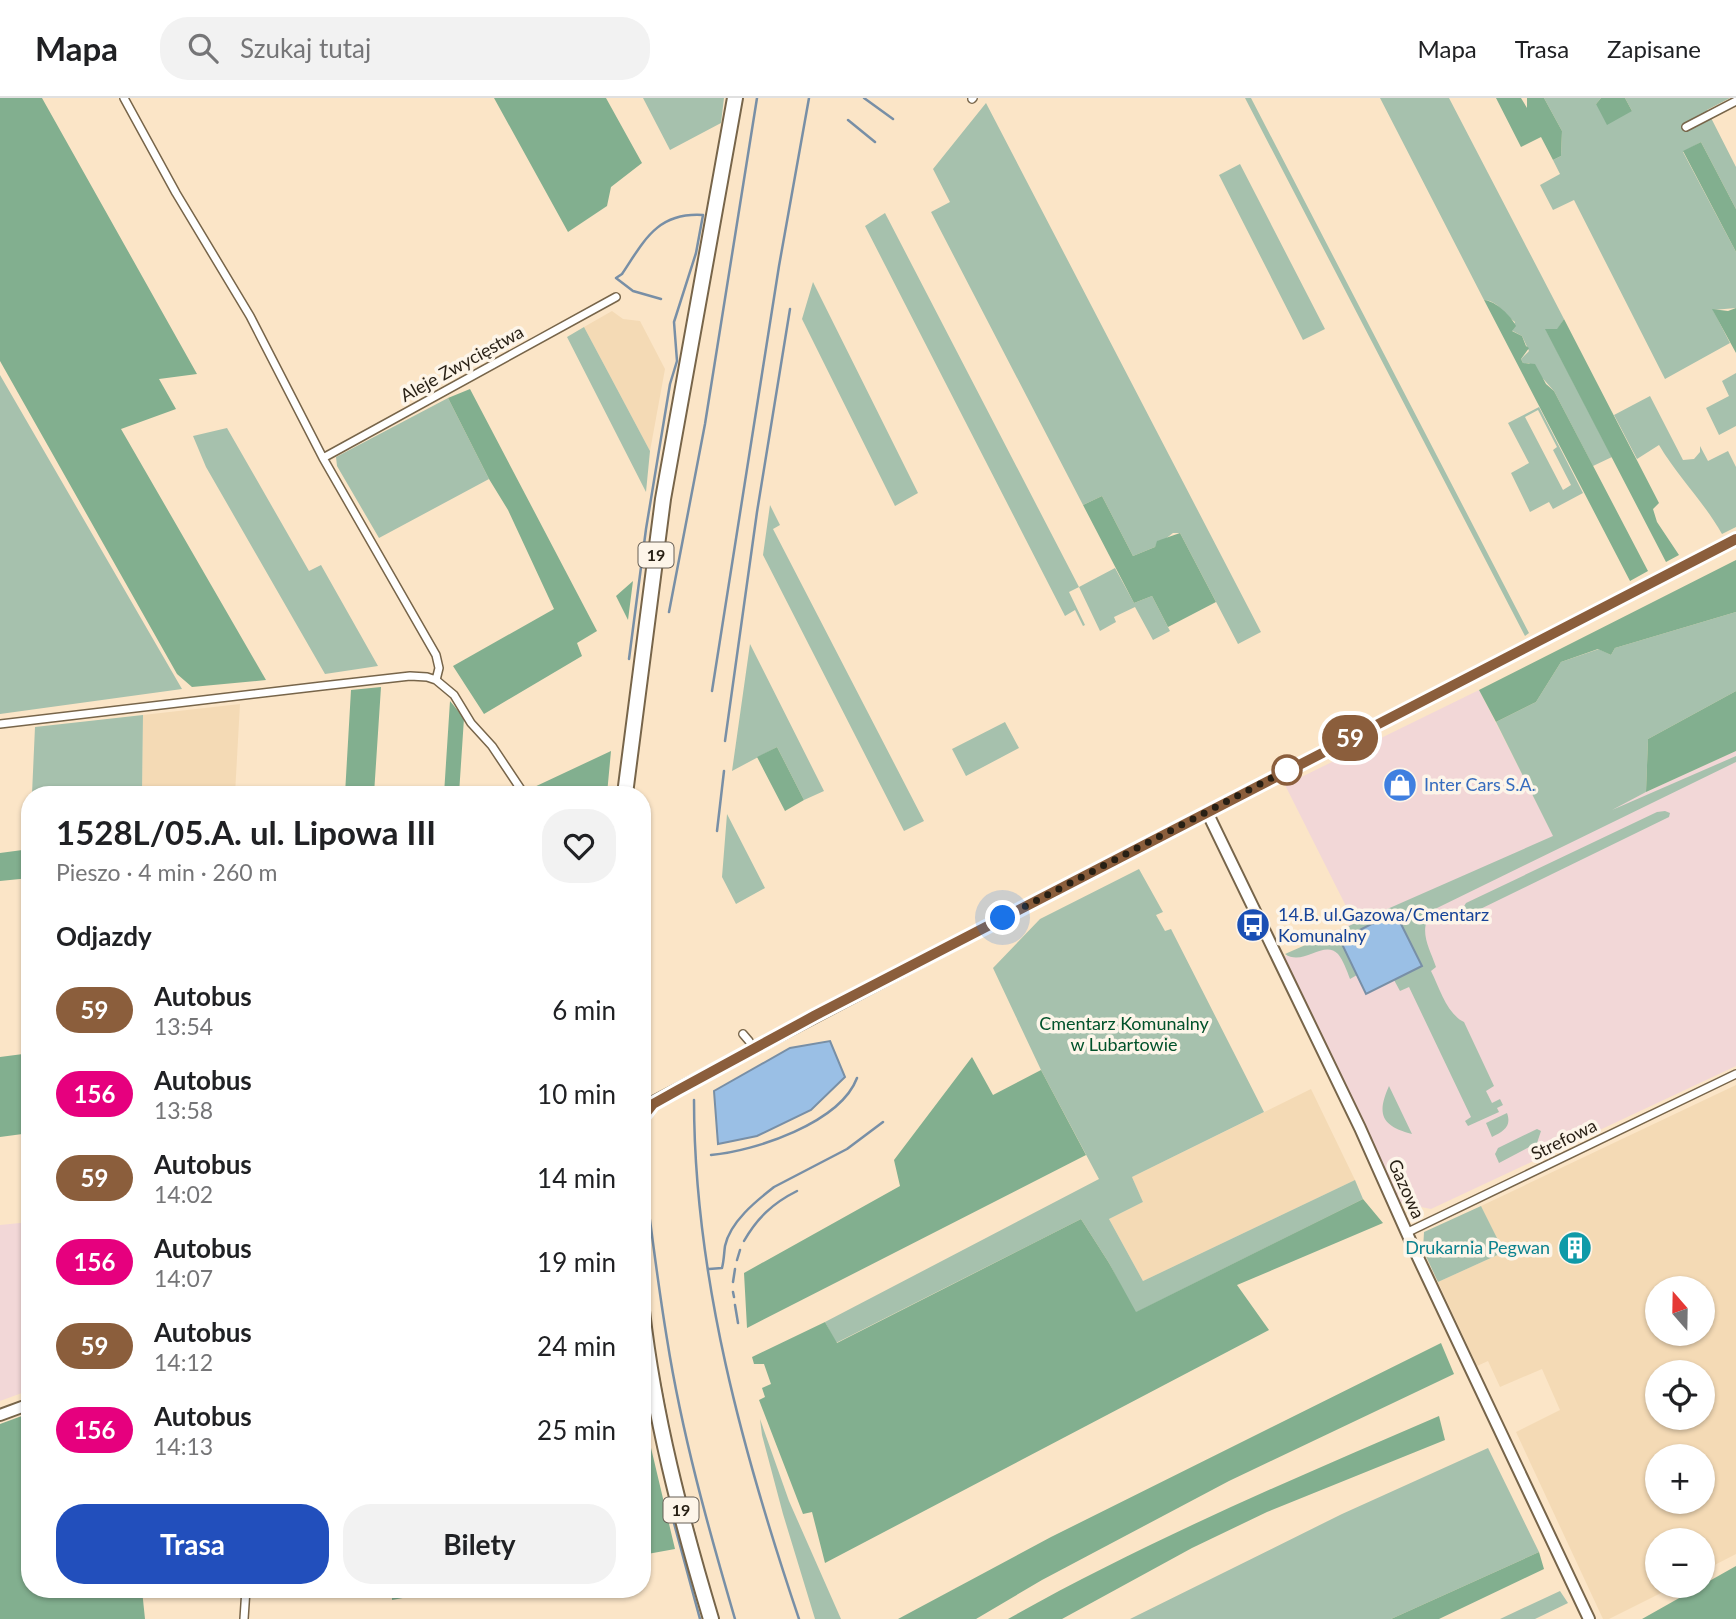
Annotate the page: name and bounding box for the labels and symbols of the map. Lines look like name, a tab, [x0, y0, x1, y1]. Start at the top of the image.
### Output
street label: Aleje Zwycięstwa	[396, 320, 527, 406]
road number: 19	[638, 543, 674, 568]
line badge: 59	[1318, 715, 1382, 761]
unlabelled marker	[1272, 755, 1302, 785]
shop icon: Inter Cars S.A.	[1381, 766, 1419, 804]
place label: Inter Cars S.A.	[1424, 773, 1536, 795]
your location	[985, 900, 1020, 935]
place label: 14.B. ul.Gazowa/Cmentarz Komunalny	[1278, 903, 1489, 946]
bus stop icon: 14.B. ul.Gazowa/Cmentarz Komunalny	[1234, 906, 1272, 944]
park label: Cmentarz Komunalny w Lubartowie	[1039, 1012, 1209, 1055]
street label: Strefowa	[1527, 1114, 1600, 1164]
street label: Gazowa	[1384, 1155, 1430, 1222]
building icon: Drukarnia Pegwan	[1556, 1229, 1594, 1267]
place label: Drukarnia Pegwan	[1405, 1236, 1550, 1258]
north arrow	[1645, 1276, 1715, 1346]
road number: 19	[664, 1498, 698, 1522]

